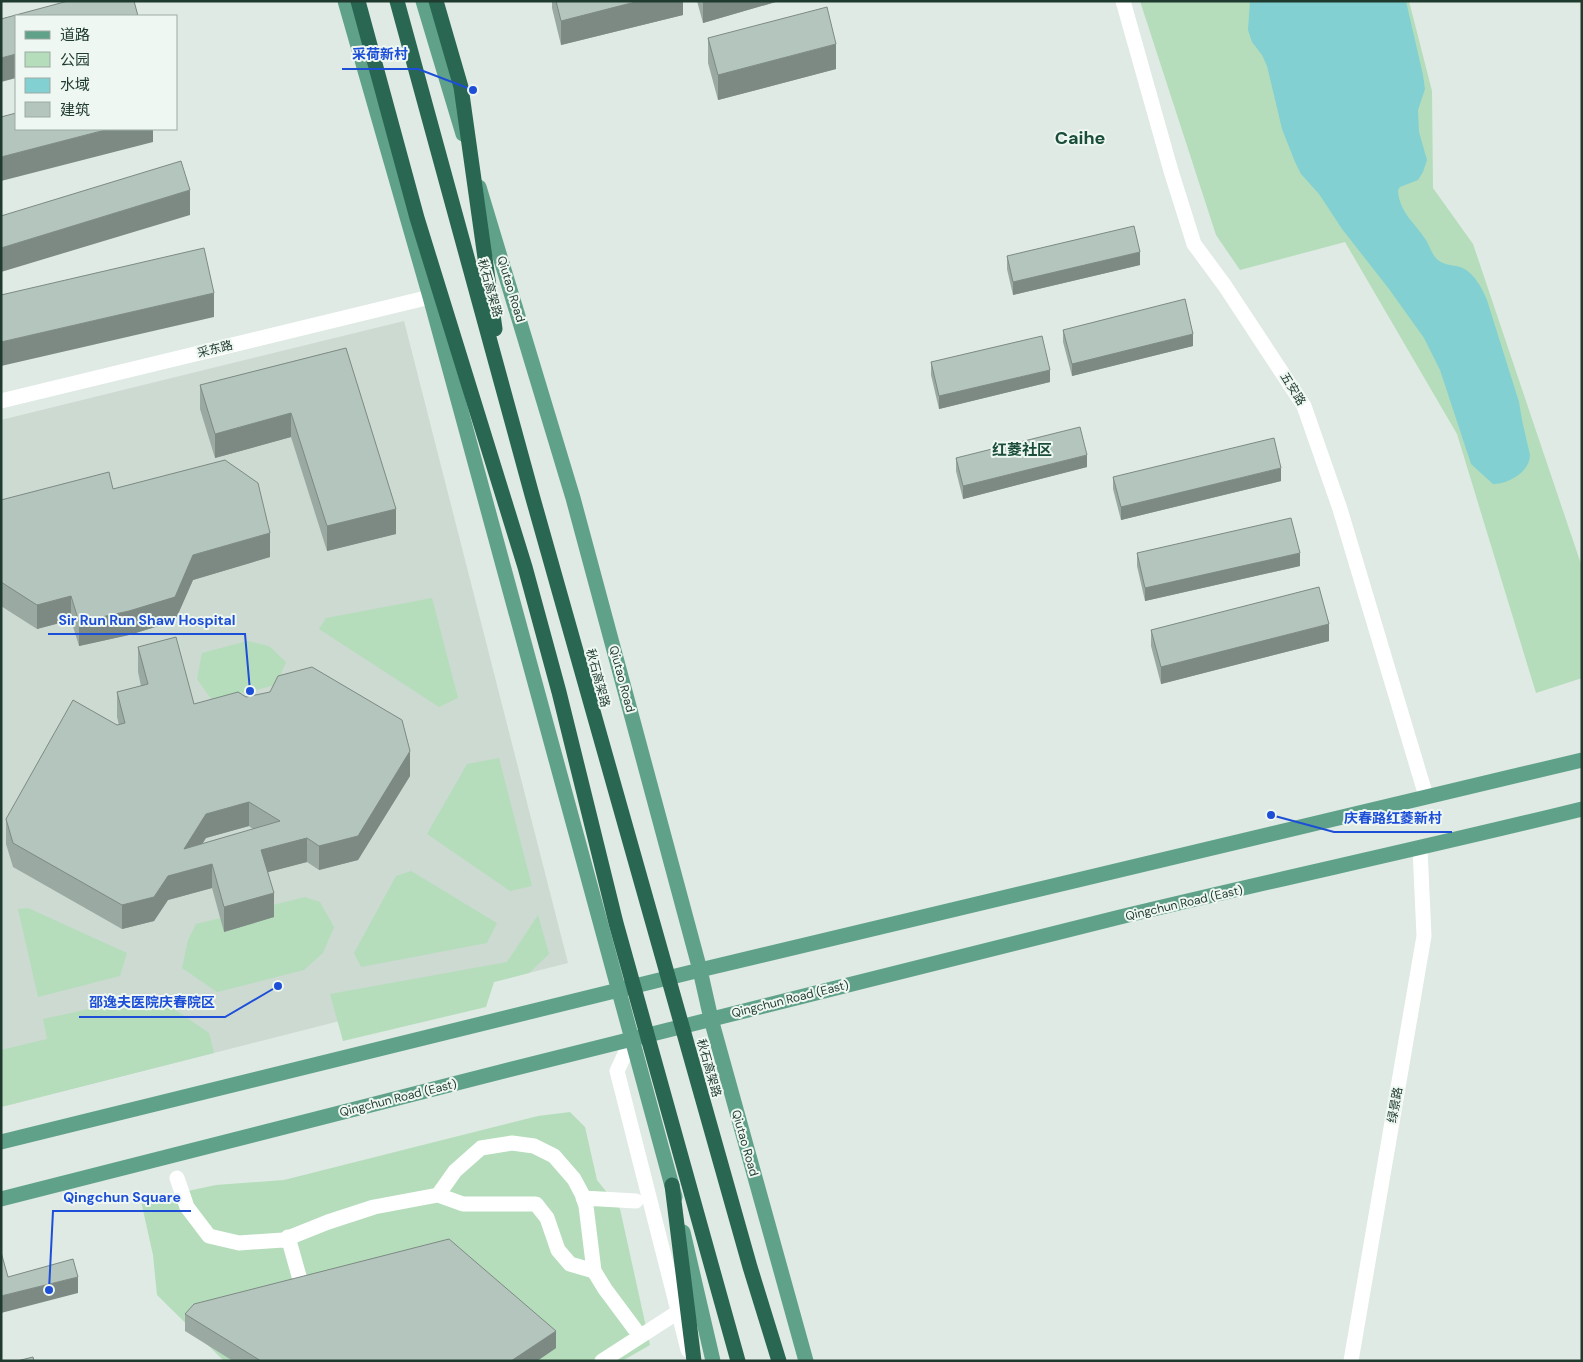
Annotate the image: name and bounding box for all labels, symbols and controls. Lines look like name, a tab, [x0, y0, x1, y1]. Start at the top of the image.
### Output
legend	[15, 15, 178, 130]
text: 道路	[60, 25, 90, 45]
callout: 采荷新村	[342, 40, 418, 69]
text: 采荷新村	[352, 45, 408, 63]
text: 公园	[60, 50, 90, 70]
text: 水域	[60, 75, 90, 95]
text: 建筑	[60, 100, 90, 120]
district label: Caihe	[1055, 126, 1106, 150]
street label: Qiutao Road	[493, 254, 529, 324]
street label: 秋石高架路	[474, 257, 506, 319]
street label: 采东路	[196, 337, 234, 361]
street label: 五安路	[1277, 369, 1309, 409]
district label: 红菱社区	[992, 440, 1052, 460]
callout: Sir Run Run Shaw Hospital	[48, 605, 245, 634]
text: Sir Run Run Shaw Hospital	[58, 611, 236, 629]
street label: Qiutao Road	[605, 644, 639, 714]
street label: 秋石高架路	[583, 647, 613, 709]
callout: 庆春路红菱新村	[1334, 803, 1452, 832]
text: 庆春路红菱新村	[1344, 809, 1442, 827]
street label: Qingchun Road (East)	[1124, 882, 1244, 924]
street label: Qingchun Road (East)	[730, 977, 850, 1021]
callout: 邵逸夫医院庆春院区	[79, 988, 225, 1017]
text: 邵逸夫医院庆春院区	[89, 993, 215, 1011]
street label: 秋石高架路	[693, 1037, 725, 1099]
street label: Qingchun Road (East)	[338, 1076, 458, 1120]
street label: 绿景路	[1384, 1086, 1406, 1124]
street label: Qiutao Road	[728, 1108, 762, 1178]
callout: Qingchun Square	[53, 1182, 191, 1211]
text: Qingchun Square	[63, 1188, 181, 1206]

